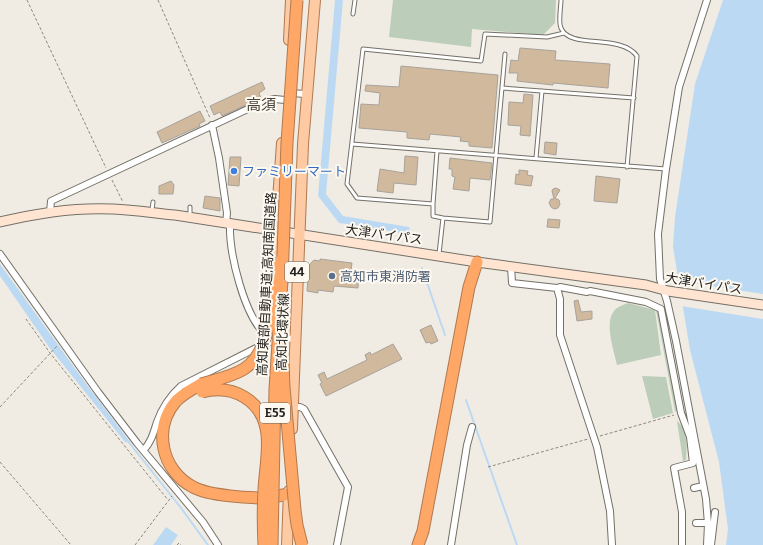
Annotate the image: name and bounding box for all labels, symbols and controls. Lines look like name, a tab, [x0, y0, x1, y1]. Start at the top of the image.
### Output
district label: 高須	[246, 96, 276, 114]
place label: ファミリーマート	[242, 164, 346, 179]
marker: ファミリーマート	[229, 166, 239, 176]
street label: 高知東部自動車道;高知南国道路	[254, 191, 279, 377]
street label: 大津バイパス	[344, 222, 423, 247]
road number: 44	[285, 262, 309, 282]
place label: 高知市東消防署	[340, 269, 431, 284]
street label: 大津バイパス	[664, 270, 743, 297]
marker: 高知市東消防署	[327, 271, 337, 281]
street label: 高知北環状線	[274, 293, 291, 371]
road number: E55	[260, 403, 290, 423]

